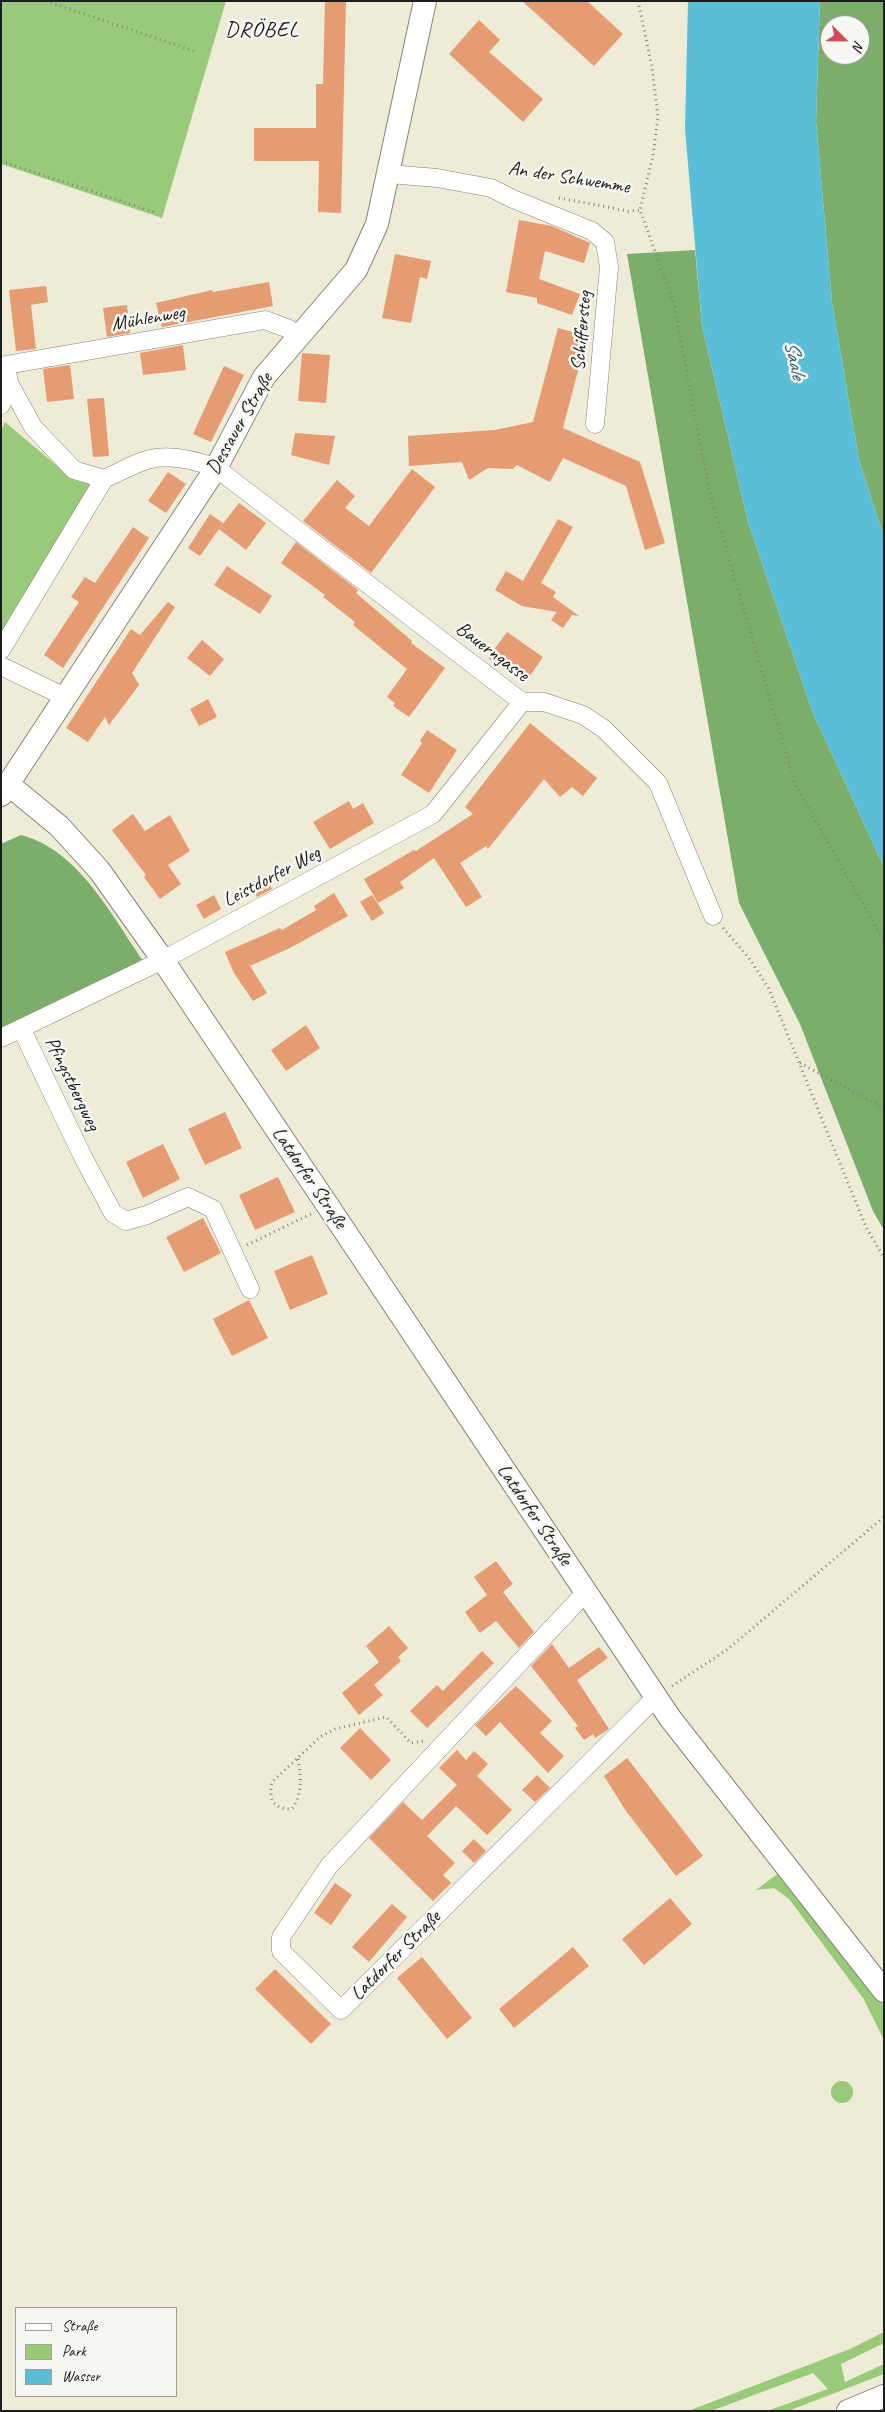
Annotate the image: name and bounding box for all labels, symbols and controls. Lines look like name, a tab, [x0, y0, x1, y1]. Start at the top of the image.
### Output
north arrow	[820, 15, 870, 65]
district label: DRÖBEL	[225, 17, 299, 43]
text: N	[849, 38, 868, 53]
street label: An der Schwemme	[507, 157, 631, 199]
street label: Schiffersteg	[567, 290, 597, 372]
street label: Mühlenweg	[110, 301, 186, 337]
water label: Saale	[778, 339, 810, 381]
street label: Dessauer Straße	[201, 369, 279, 479]
street label: Bauerngasse	[451, 617, 533, 687]
street label: Leistdorfer Weg	[219, 841, 325, 913]
street label: Pfingstbergweg	[39, 1033, 105, 1135]
street label: Latdorfer Straße	[266, 1123, 352, 1233]
street label: Latdorfer Straße	[491, 1460, 577, 1570]
street label: Latdorfer Straße	[346, 1906, 446, 2006]
legend	[15, 2307, 178, 2397]
text: Straße	[62, 2317, 97, 2336]
text: Park	[62, 2342, 86, 2361]
text: Wasser	[62, 2367, 100, 2386]

